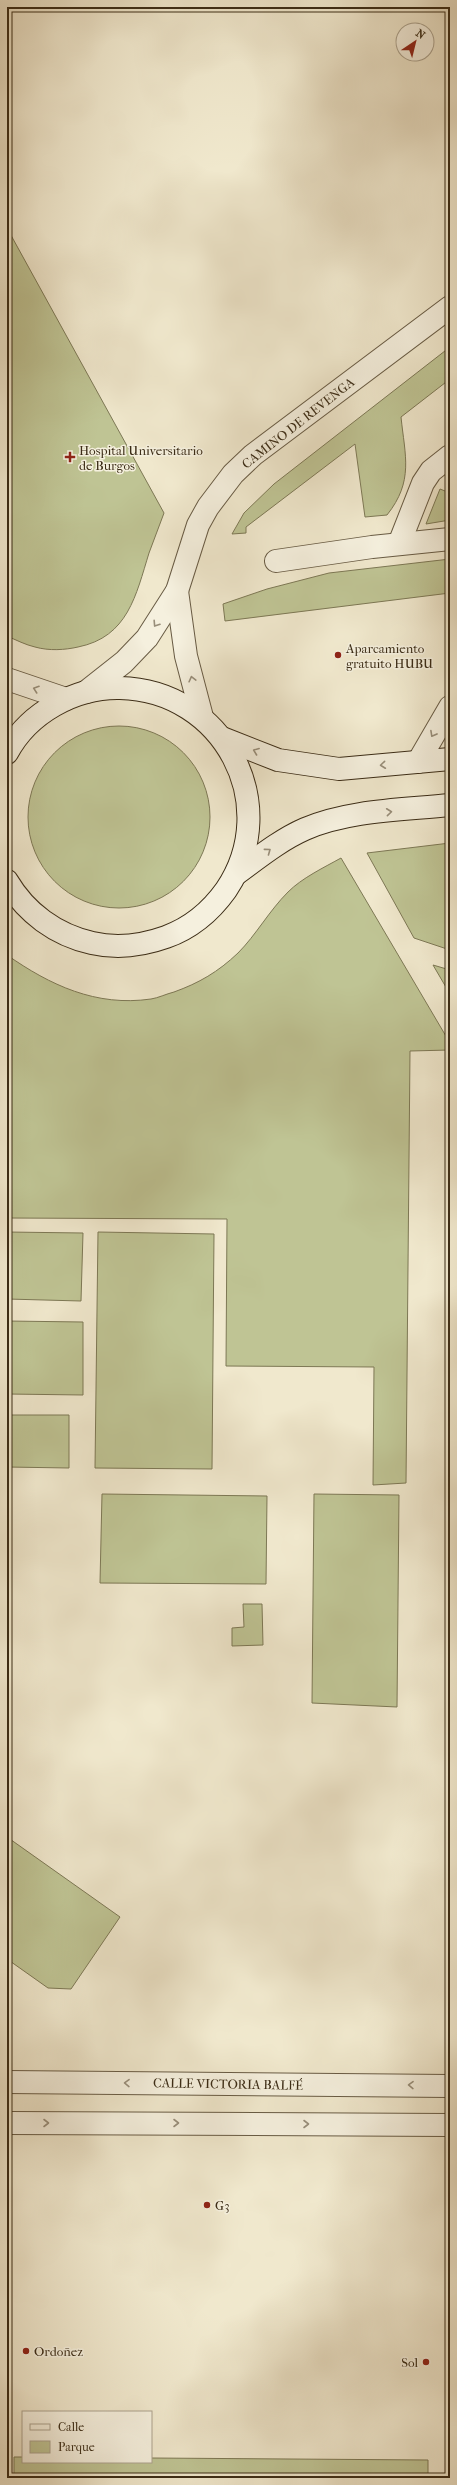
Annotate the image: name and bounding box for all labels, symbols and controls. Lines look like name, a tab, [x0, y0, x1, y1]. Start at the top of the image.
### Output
north arrow	[395, 22, 435, 62]
text: N	[413, 26, 428, 42]
street label: CAMINO DE REVENGA	[239, 374, 358, 472]
place label: Hospital Universitario de Burgos	[79, 443, 203, 473]
marker: Hospital Universitario de Burgos	[64, 451, 76, 463]
one-way arrow	[153, 620, 160, 627]
place label: Aparcamiento gratuito HUBU	[345, 641, 433, 671]
marker: Aparcamiento gratuito HUBU	[333, 650, 343, 660]
one-way arrow	[188, 676, 197, 683]
one-way arrow	[33, 685, 40, 694]
one-way arrow	[430, 730, 437, 737]
one-way arrow	[252, 748, 259, 756]
one-way arrow	[380, 760, 386, 769]
one-way arrow	[386, 808, 392, 817]
one-way arrow	[263, 849, 270, 856]
street label: CALLE VICTORIA BALFÉ	[153, 2075, 303, 2093]
one-way arrow	[124, 2079, 130, 2087]
one-way arrow	[408, 2081, 414, 2090]
one-way arrow	[43, 2119, 49, 2127]
one-way arrow	[173, 2119, 179, 2128]
one-way arrow	[303, 2120, 309, 2128]
place label: G3	[215, 2198, 230, 2213]
marker: G3	[202, 2200, 212, 2210]
place label: Ordoñez	[34, 2344, 83, 2359]
marker: Ordoñez	[21, 2346, 31, 2356]
place label: Sol	[401, 2355, 418, 2370]
marker: Sol	[421, 2357, 431, 2367]
legend	[22, 2411, 152, 2463]
text: Calle	[58, 2420, 84, 2434]
text: Parque	[58, 2440, 95, 2454]

